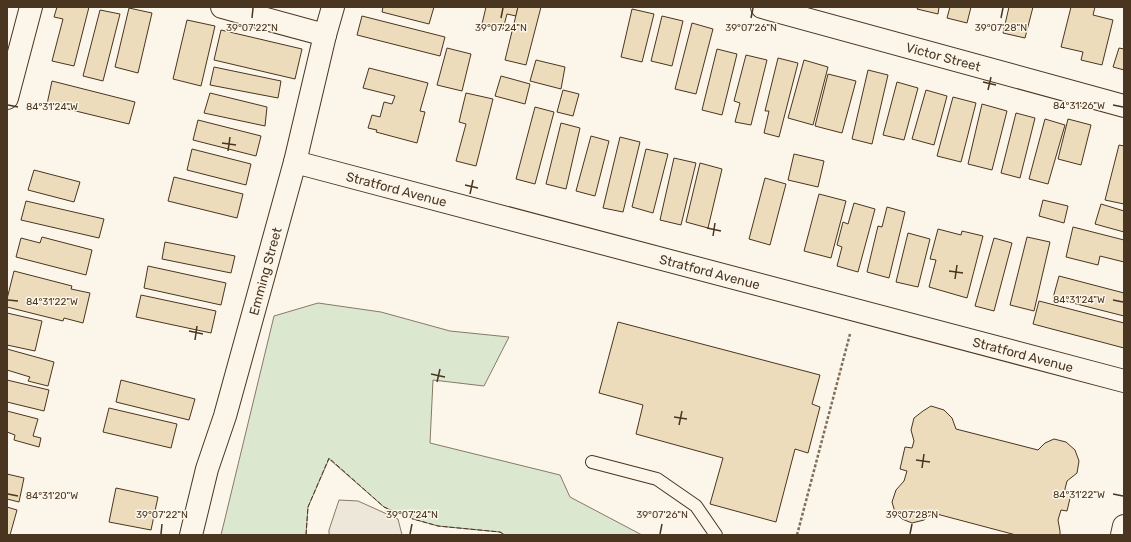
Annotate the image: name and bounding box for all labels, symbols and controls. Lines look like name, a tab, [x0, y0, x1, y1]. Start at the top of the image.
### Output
text: 39°07'22"N	[226, 22, 278, 34]
text: 39°07'24"N	[475, 22, 527, 34]
text: 39°07'26"N	[725, 22, 777, 34]
text: 39°07'28"N	[975, 22, 1027, 34]
street label: Victor Street	[904, 39, 982, 74]
text: 84°31'26"W	[1053, 100, 1105, 112]
text: 84°31'24"W	[26, 101, 78, 113]
street label: Stratford Avenue	[345, 168, 449, 209]
street label: Emming Street	[246, 226, 284, 317]
street label: Stratford Avenue	[658, 251, 762, 292]
text: 84°31'24"W	[1053, 294, 1105, 306]
text: 84°31'22"W	[26, 296, 78, 308]
street label: Stratford Avenue	[971, 334, 1075, 375]
text: 84°31'22"W	[1053, 489, 1105, 501]
text: 84°31'20"W	[26, 490, 78, 502]
text: 39°07'22"N	[136, 509, 188, 521]
text: 39°07'24"N	[386, 509, 438, 521]
text: 39°07'26"N	[636, 509, 688, 521]
text: 39°07'28"N	[886, 509, 938, 521]

